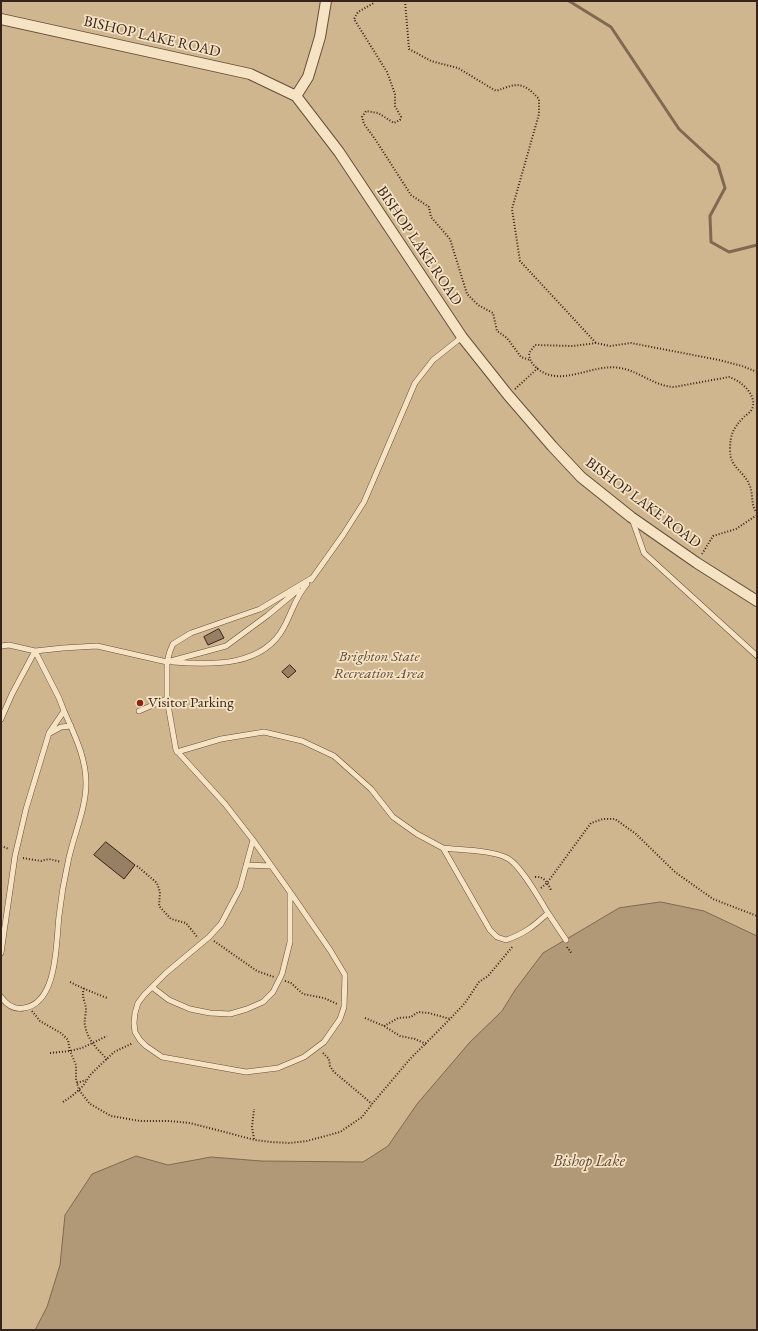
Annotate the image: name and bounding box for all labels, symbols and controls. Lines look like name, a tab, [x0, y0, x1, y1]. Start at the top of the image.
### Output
street label: BISHOP LAKE ROAD	[82, 12, 222, 62]
street label: BISHOP LAKE ROAD	[372, 183, 466, 309]
street label: BISHOP LAKE ROAD	[582, 454, 704, 552]
park label: Brighton State Recreation Area	[333, 648, 425, 683]
place label: Visitor Parking	[148, 694, 234, 712]
marker: Visitor Parking	[135, 698, 145, 708]
water label: Bishop Lake	[553, 1152, 625, 1172]

